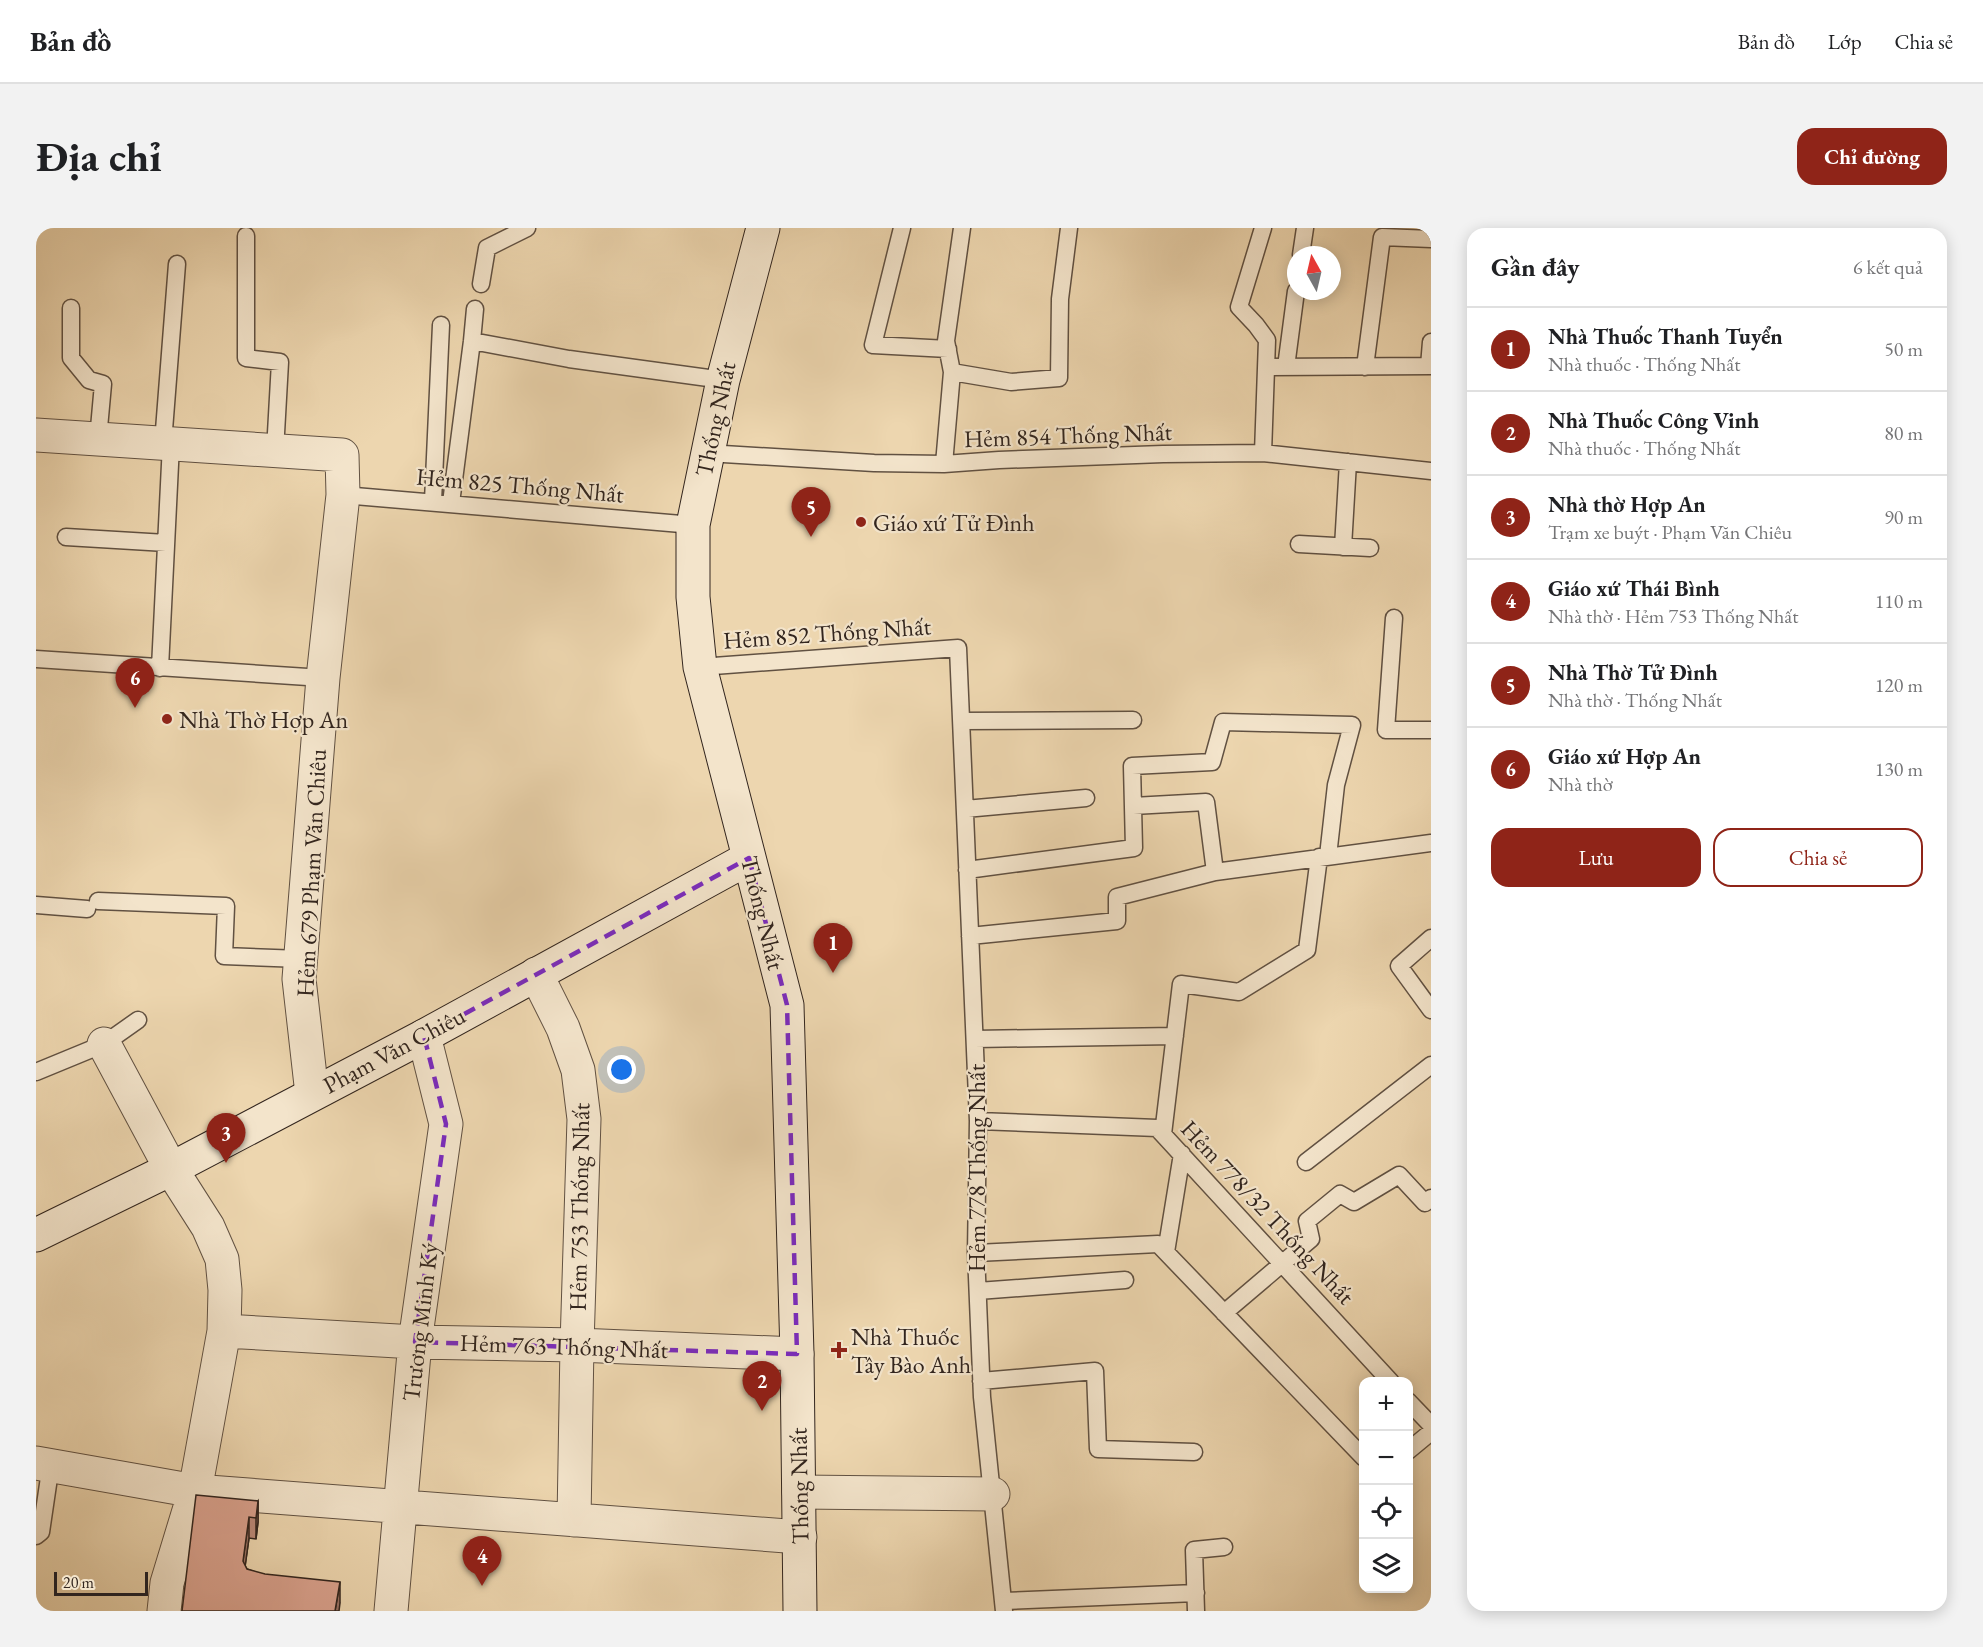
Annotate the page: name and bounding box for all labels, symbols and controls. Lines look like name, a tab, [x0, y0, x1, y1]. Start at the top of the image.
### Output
text: Bản đồ	[30, 23, 111, 59]
text: Bản đồ	[1738, 28, 1795, 55]
text: Lớp	[1828, 28, 1862, 55]
text: Chia sẻ	[1895, 28, 1953, 55]
button: Chỉ đường	[1797, 128, 1947, 185]
text: Địa chỉ	[36, 129, 162, 184]
north arrow	[1287, 246, 1341, 300]
text: Gần đây	[1491, 250, 1580, 284]
text: 6 kết quả	[1853, 254, 1923, 280]
text: Nhà Thuốc Thanh Tuyển	[1548, 322, 1783, 351]
text: 1	[1505, 336, 1516, 362]
text: 50 m	[1884, 336, 1923, 362]
text: Nhà thuốc · Thống Nhất	[1548, 351, 1741, 377]
street label: Thống Nhất	[688, 358, 742, 479]
text: Nhà Thuốc Công Vinh	[1548, 406, 1759, 435]
street label: Hẻm 854 Thống Nhất	[963, 416, 1173, 454]
text: 2	[1505, 420, 1516, 446]
text: 80 m	[1884, 420, 1923, 446]
text: Nhà thuốc · Thống Nhất	[1548, 435, 1741, 461]
street label: Hẻm 825 Thống Nhất	[415, 460, 626, 510]
pin: 5	[792, 488, 830, 537]
text: Nhà thờ Hợp An	[1548, 490, 1706, 519]
text: 3	[1505, 504, 1516, 530]
text: 90 m	[1884, 504, 1923, 530]
place label: Giáo xứ Tử Đình	[873, 507, 1035, 538]
marker: Giáo xứ Tử Đình	[854, 515, 868, 529]
text: Trạm xe buýt · Phạm Văn Chiêu	[1548, 519, 1792, 545]
text: Giáo xứ Thái Bình	[1548, 574, 1720, 603]
text: 4	[1505, 588, 1516, 614]
text: 110 m	[1875, 588, 1923, 614]
text: Nhà thờ · Hẻm 753 Thống Nhất	[1548, 603, 1798, 629]
street label: Hẻm 852 Thống Nhất	[722, 610, 932, 656]
pin: 6	[116, 658, 154, 708]
text: Nhà Thờ Tử Đình	[1548, 658, 1718, 687]
text: 5	[1505, 672, 1516, 698]
text: 120 m	[1875, 672, 1923, 698]
text: Nhà thờ · Thống Nhất	[1548, 687, 1722, 713]
place label: Nhà Thờ Hợp An	[179, 704, 349, 735]
marker: Nhà Thờ Hợp An	[160, 712, 174, 726]
text: Giáo xứ Hợp An	[1548, 742, 1701, 771]
street label: Hẻm 679 Phạm Văn Chiêu	[289, 748, 333, 998]
text: 6	[1505, 756, 1516, 782]
text: 130 m	[1875, 756, 1923, 782]
text: Nhà thờ	[1548, 771, 1613, 797]
button: Lưu	[1491, 828, 1701, 887]
button: Chia sẻ	[1713, 828, 1923, 887]
street label: Thống Nhất	[734, 853, 792, 974]
pin: 1	[814, 924, 852, 973]
street label: Phạm Văn Chiêu	[318, 999, 471, 1100]
your location	[607, 1055, 636, 1084]
street label: Hẻm 778 Thống Nhất	[961, 1063, 992, 1272]
street label: Hẻm 753 Thống Nhất	[562, 1102, 596, 1311]
street label: Hẻm 778/32 Thống Nhất	[1174, 1113, 1362, 1311]
pin: 3	[206, 1114, 246, 1163]
street label: Trương Minh Ký	[395, 1241, 445, 1403]
place label: Nhà Thuốc Tây Bào Anh	[851, 1321, 971, 1380]
street label: Hẻm 763 Thống Nhất	[459, 1327, 669, 1365]
marker: Nhà Thuốc Tây Bào Anh	[832, 1343, 846, 1357]
pin: 2	[742, 1362, 782, 1411]
map controls	[1359, 1377, 1413, 1593]
button: +	[1359, 1377, 1413, 1431]
street label: Thống Nhất	[782, 1427, 816, 1545]
button: −	[1359, 1431, 1413, 1485]
button: locate	[1359, 1485, 1413, 1539]
pin: 4	[462, 1536, 502, 1586]
button: layers	[1359, 1539, 1413, 1593]
scale bar	[54, 1569, 148, 1596]
text: 20 m	[63, 1572, 94, 1593]

